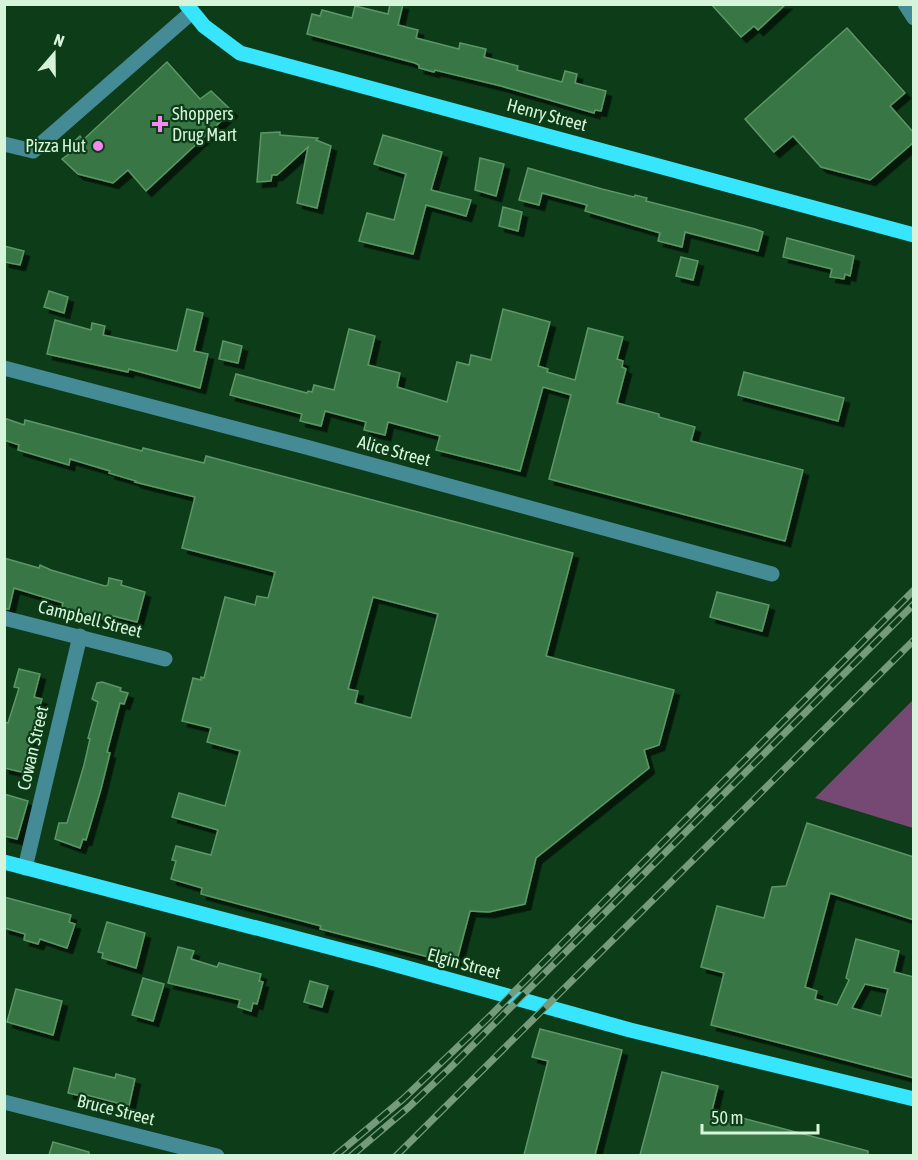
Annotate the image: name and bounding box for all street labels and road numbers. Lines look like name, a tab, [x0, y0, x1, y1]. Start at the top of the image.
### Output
street label: Henry Street	[505, 94, 589, 135]
street label: Alice Street	[355, 431, 433, 470]
street label: Campbell Street	[36, 595, 144, 642]
street label: Cowan Street	[13, 704, 52, 792]
street label: Elgin Street	[425, 944, 503, 983]
street label: Bruce Street	[75, 1090, 157, 1129]

